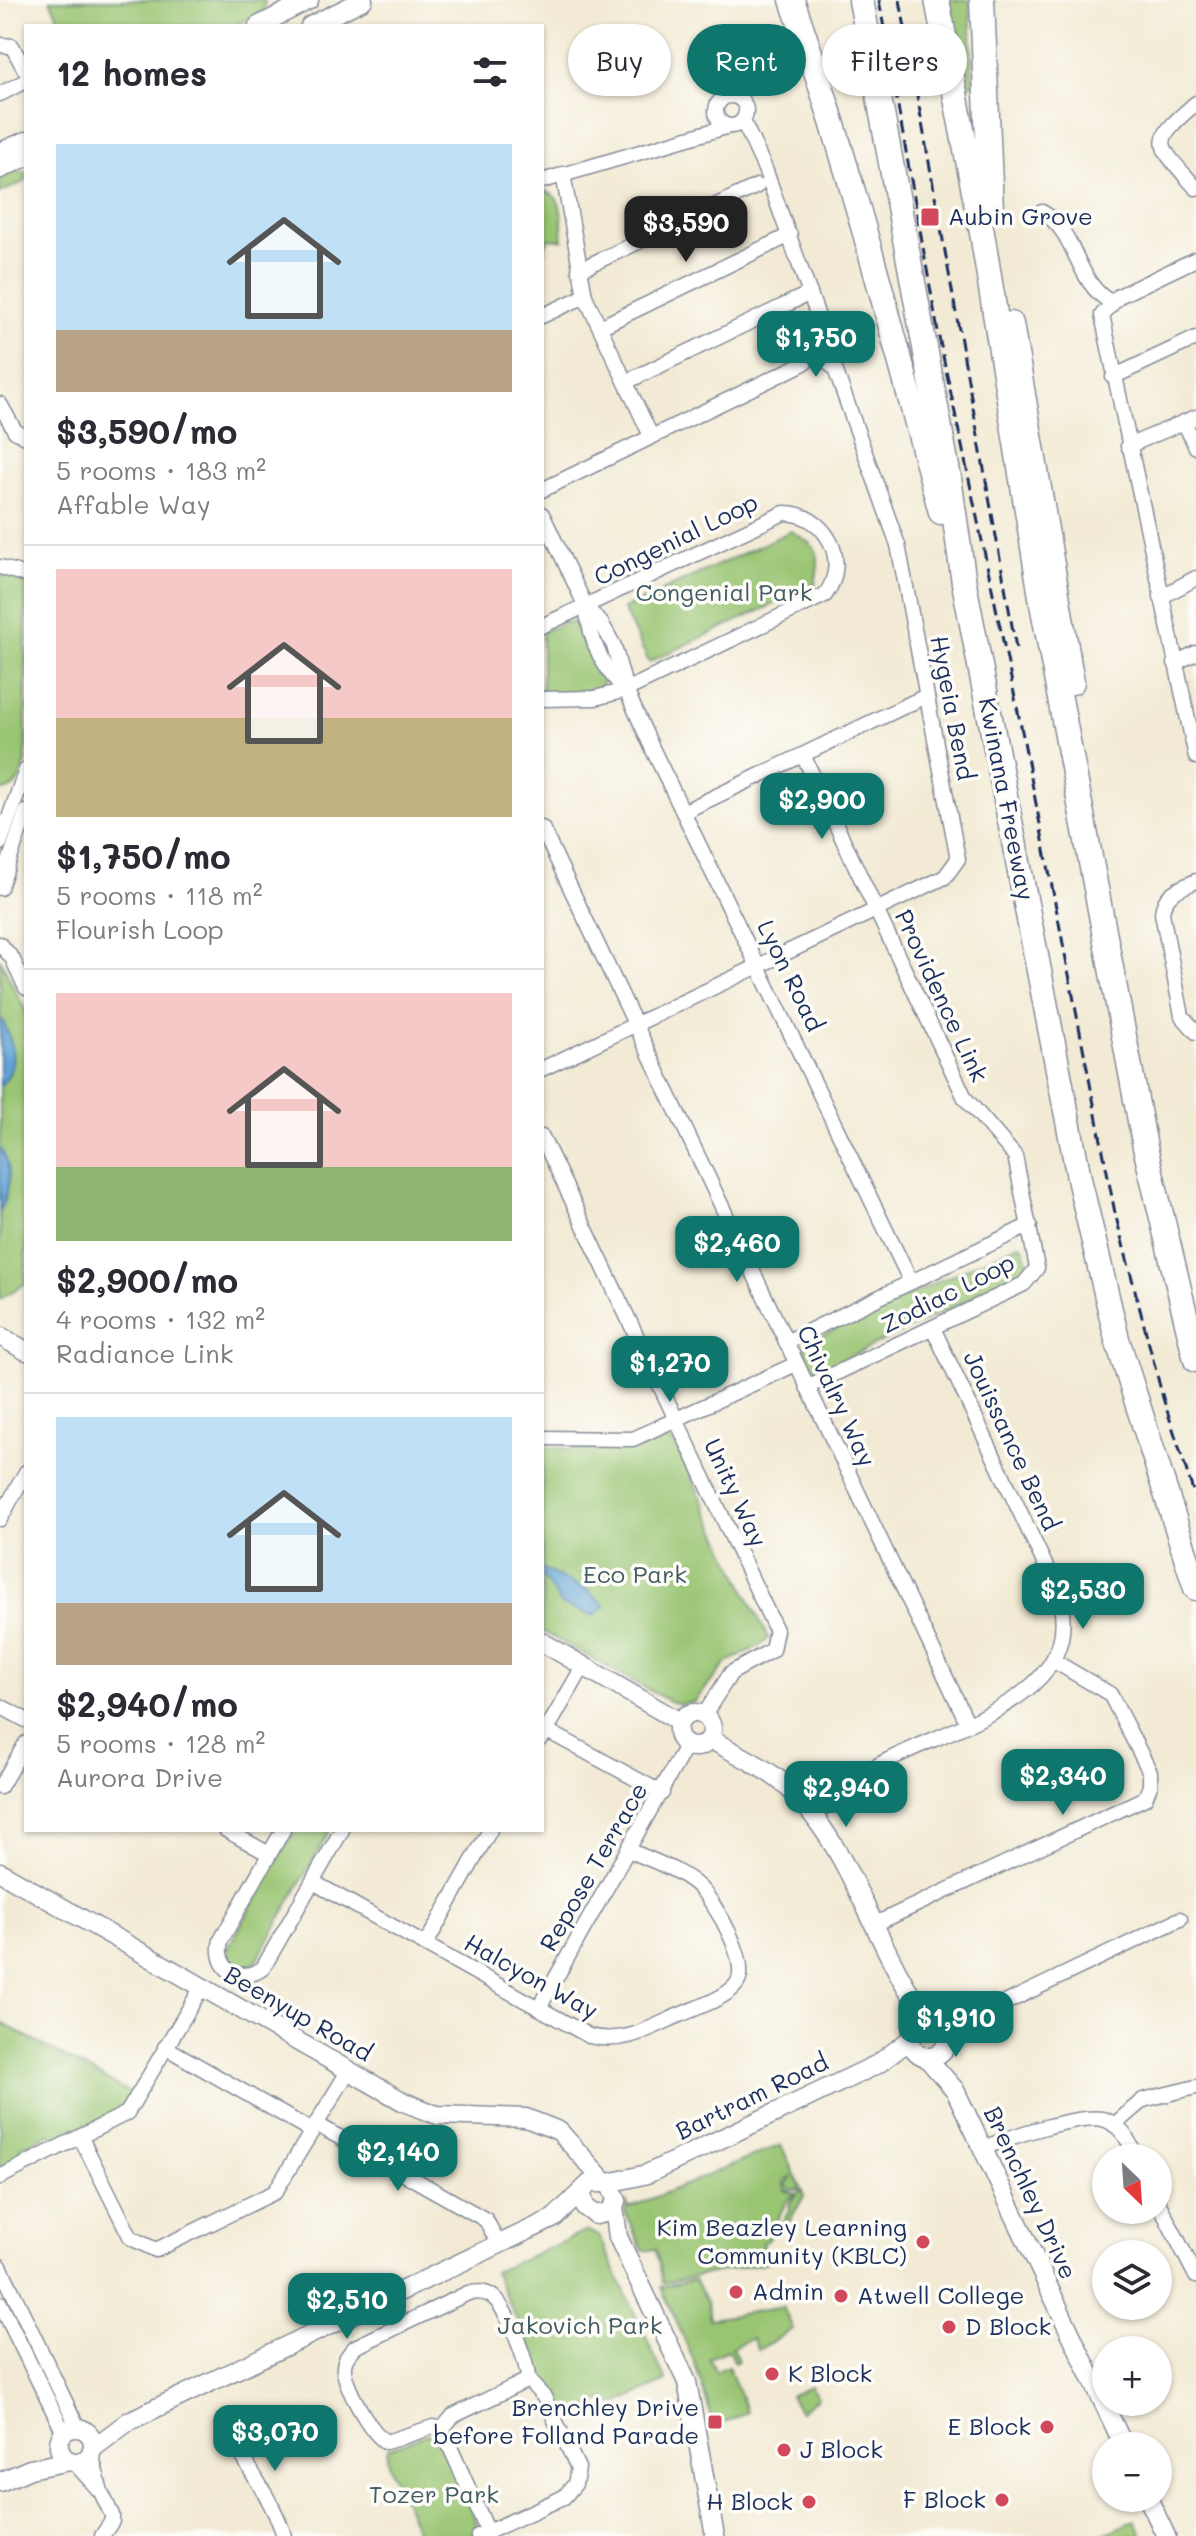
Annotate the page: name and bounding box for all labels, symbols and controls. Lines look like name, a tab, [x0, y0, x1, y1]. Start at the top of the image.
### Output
chip: Buy	[568, 24, 671, 96]
chip: Rent	[687, 24, 806, 96]
chip: Filters	[822, 24, 967, 96]
text: 12 homes	[56, 50, 207, 95]
icon: filters	[468, 50, 512, 94]
icon: home	[212, 196, 356, 340]
pin: $3,590	[621, 196, 751, 264]
place label: Aubin Grove	[948, 200, 1093, 231]
text: $3,590	[642, 205, 730, 239]
marker: Aubin Grove	[919, 206, 941, 228]
pin: $1,750	[751, 311, 881, 379]
text: $1,750	[775, 320, 857, 354]
text: $3,590/mo	[56, 408, 238, 453]
text: 5 rooms · 183 m²	[56, 453, 266, 487]
street label: Congenial Loop	[588, 486, 762, 592]
text: Affable Way	[56, 487, 211, 521]
park label: Congenial Park	[635, 576, 813, 607]
icon: home	[212, 621, 356, 765]
street label: Hygeia Bend	[924, 633, 983, 783]
street label: Kwinana Freeway	[973, 695, 1042, 903]
pin: $2,900	[757, 773, 887, 841]
text: $2,900	[778, 782, 866, 816]
text: $1,750/mo	[56, 833, 231, 878]
text: 5 rooms · 118 m²	[56, 878, 263, 912]
street label: Providence Link	[889, 904, 996, 1087]
text: Flourish Loop	[56, 912, 224, 946]
street label: Lyon Road	[751, 915, 832, 1036]
icon: home	[212, 1045, 356, 1189]
pin: $2,460	[672, 1216, 802, 1284]
text: $2,460	[693, 1225, 781, 1259]
street label: Zodiac Loop	[875, 1246, 1019, 1340]
text: $2,900/mo	[56, 1257, 238, 1302]
text: 4 rooms · 132 m²	[56, 1302, 265, 1336]
street label: Chivalry Way	[791, 1320, 884, 1471]
text: Radiance Link	[56, 1336, 233, 1370]
pin: $1,270	[605, 1336, 735, 1404]
text: $1,270	[629, 1345, 711, 1379]
street label: Jouissance Bend	[957, 1346, 1067, 1535]
street label: Unity Way	[698, 1433, 775, 1551]
icon: home	[212, 1469, 356, 1613]
park label: Eco Park	[583, 1558, 687, 1589]
pin: $2,530	[1018, 1563, 1148, 1631]
text: $2,530	[1040, 1572, 1126, 1606]
text: $2,940/mo	[56, 1681, 238, 1726]
text: 5 rooms · 128 m²	[56, 1726, 265, 1760]
pin: $2,340	[998, 1749, 1128, 1817]
text: $2,340	[1019, 1758, 1107, 1792]
text: Aurora Drive	[56, 1760, 223, 1794]
pin: $2,940	[781, 1761, 911, 1829]
text: $2,940	[802, 1770, 890, 1804]
street label: Repose Terrace	[532, 1776, 654, 1956]
street label: Halcyon Way	[459, 1926, 604, 2025]
street label: Beenyup Road	[219, 1958, 378, 2068]
pin: $1,910	[891, 1991, 1021, 2059]
text: $1,910	[916, 2000, 996, 2034]
street label: Bartram Road	[670, 2045, 833, 2146]
street label: Brenchley Drive	[978, 2101, 1085, 2284]
pin: $2,140	[333, 2125, 463, 2193]
text: $2,140	[356, 2134, 440, 2168]
north arrow	[1092, 2144, 1172, 2224]
map controls	[1092, 2144, 1172, 2512]
place label: Kim Beazley Learning Community (KBLC)	[657, 2211, 907, 2270]
marker: Kim Beazley Learning Community (KBLC)	[914, 2233, 932, 2251]
button: layers	[1092, 2240, 1172, 2320]
pin: $2,510	[282, 2273, 412, 2341]
place label: Admin	[752, 2275, 824, 2306]
place label: Atwell College	[857, 2279, 1024, 2310]
text: $2,510	[306, 2282, 388, 2316]
marker: Admin	[727, 2283, 745, 2301]
marker: Atwell College	[832, 2287, 850, 2305]
park label: Jakovich Park	[498, 2309, 662, 2340]
place label: D Block	[965, 2310, 1051, 2341]
marker: D Block	[940, 2318, 958, 2336]
button: +	[1092, 2336, 1172, 2416]
place label: K Block	[788, 2357, 872, 2388]
marker: K Block	[763, 2365, 781, 2383]
place label: Brenchley Drive before Folland Parade	[433, 2391, 699, 2450]
pin: $3,070	[210, 2405, 340, 2473]
place label: E Block	[948, 2410, 1031, 2441]
marker: Brenchley Drive before Folland Parade	[706, 2413, 724, 2431]
text: $3,070	[231, 2414, 319, 2448]
marker: E Block	[1038, 2418, 1056, 2436]
button: −	[1092, 2432, 1172, 2512]
place label: J Block	[800, 2433, 883, 2464]
marker: J Block	[775, 2441, 793, 2459]
park label: Tozer Park	[369, 2478, 499, 2509]
place label: F Block	[903, 2483, 986, 2514]
place label: H Block	[706, 2485, 793, 2516]
marker: F Block	[993, 2491, 1011, 2509]
marker: H Block	[800, 2493, 818, 2511]

